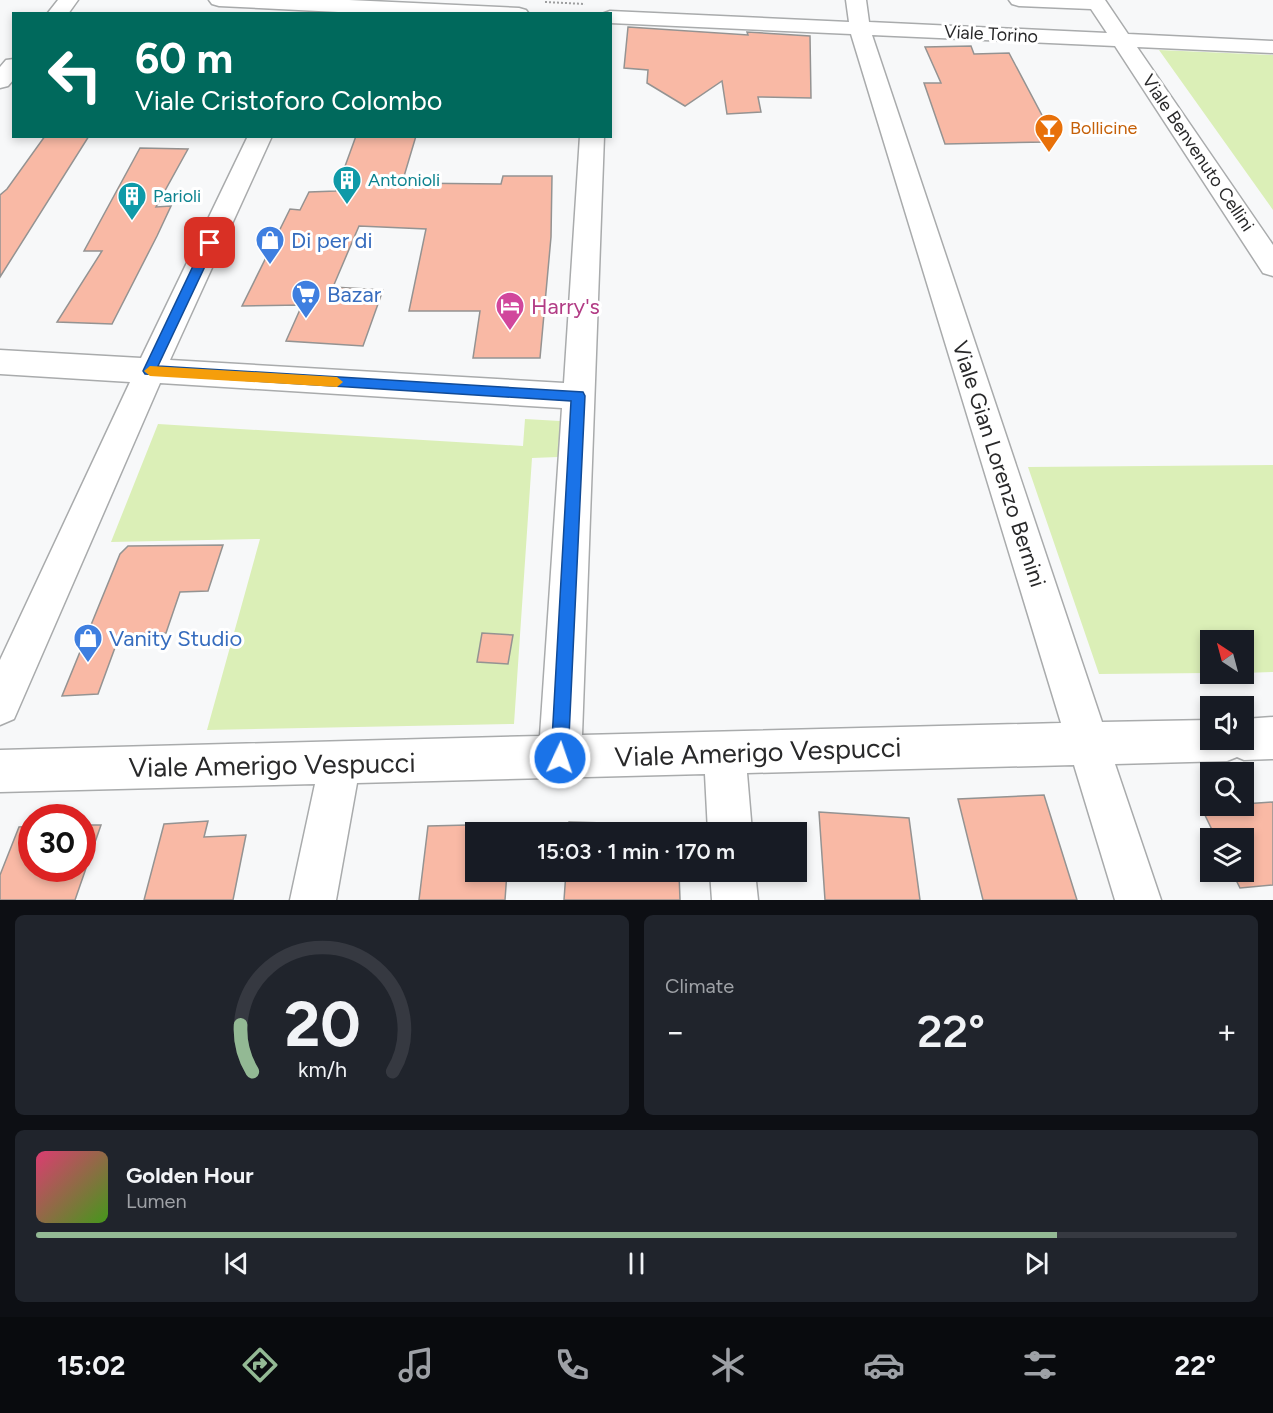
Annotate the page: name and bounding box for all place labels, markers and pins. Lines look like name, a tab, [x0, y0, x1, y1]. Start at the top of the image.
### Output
bar icon: Bollicine	[1033, 112, 1065, 154]
place label: Bollicine	[1070, 117, 1137, 139]
building icon: Antonioli	[331, 164, 363, 206]
place label: Antonioli	[368, 169, 440, 191]
building icon: Parioli	[116, 180, 148, 222]
place label: Parioli	[153, 185, 201, 207]
pin	[184, 217, 235, 268]
shop icon: Di per di	[254, 224, 286, 266]
place label: Di per di	[291, 227, 373, 254]
supermarket icon: Bazar	[290, 278, 322, 320]
place label: Bazar	[327, 281, 382, 308]
hotel icon: Harry's	[494, 290, 526, 332]
place label: Harry's	[531, 293, 600, 320]
shop icon: Vanity Studio	[72, 622, 104, 664]
place label: Vanity Studio	[109, 625, 242, 652]

